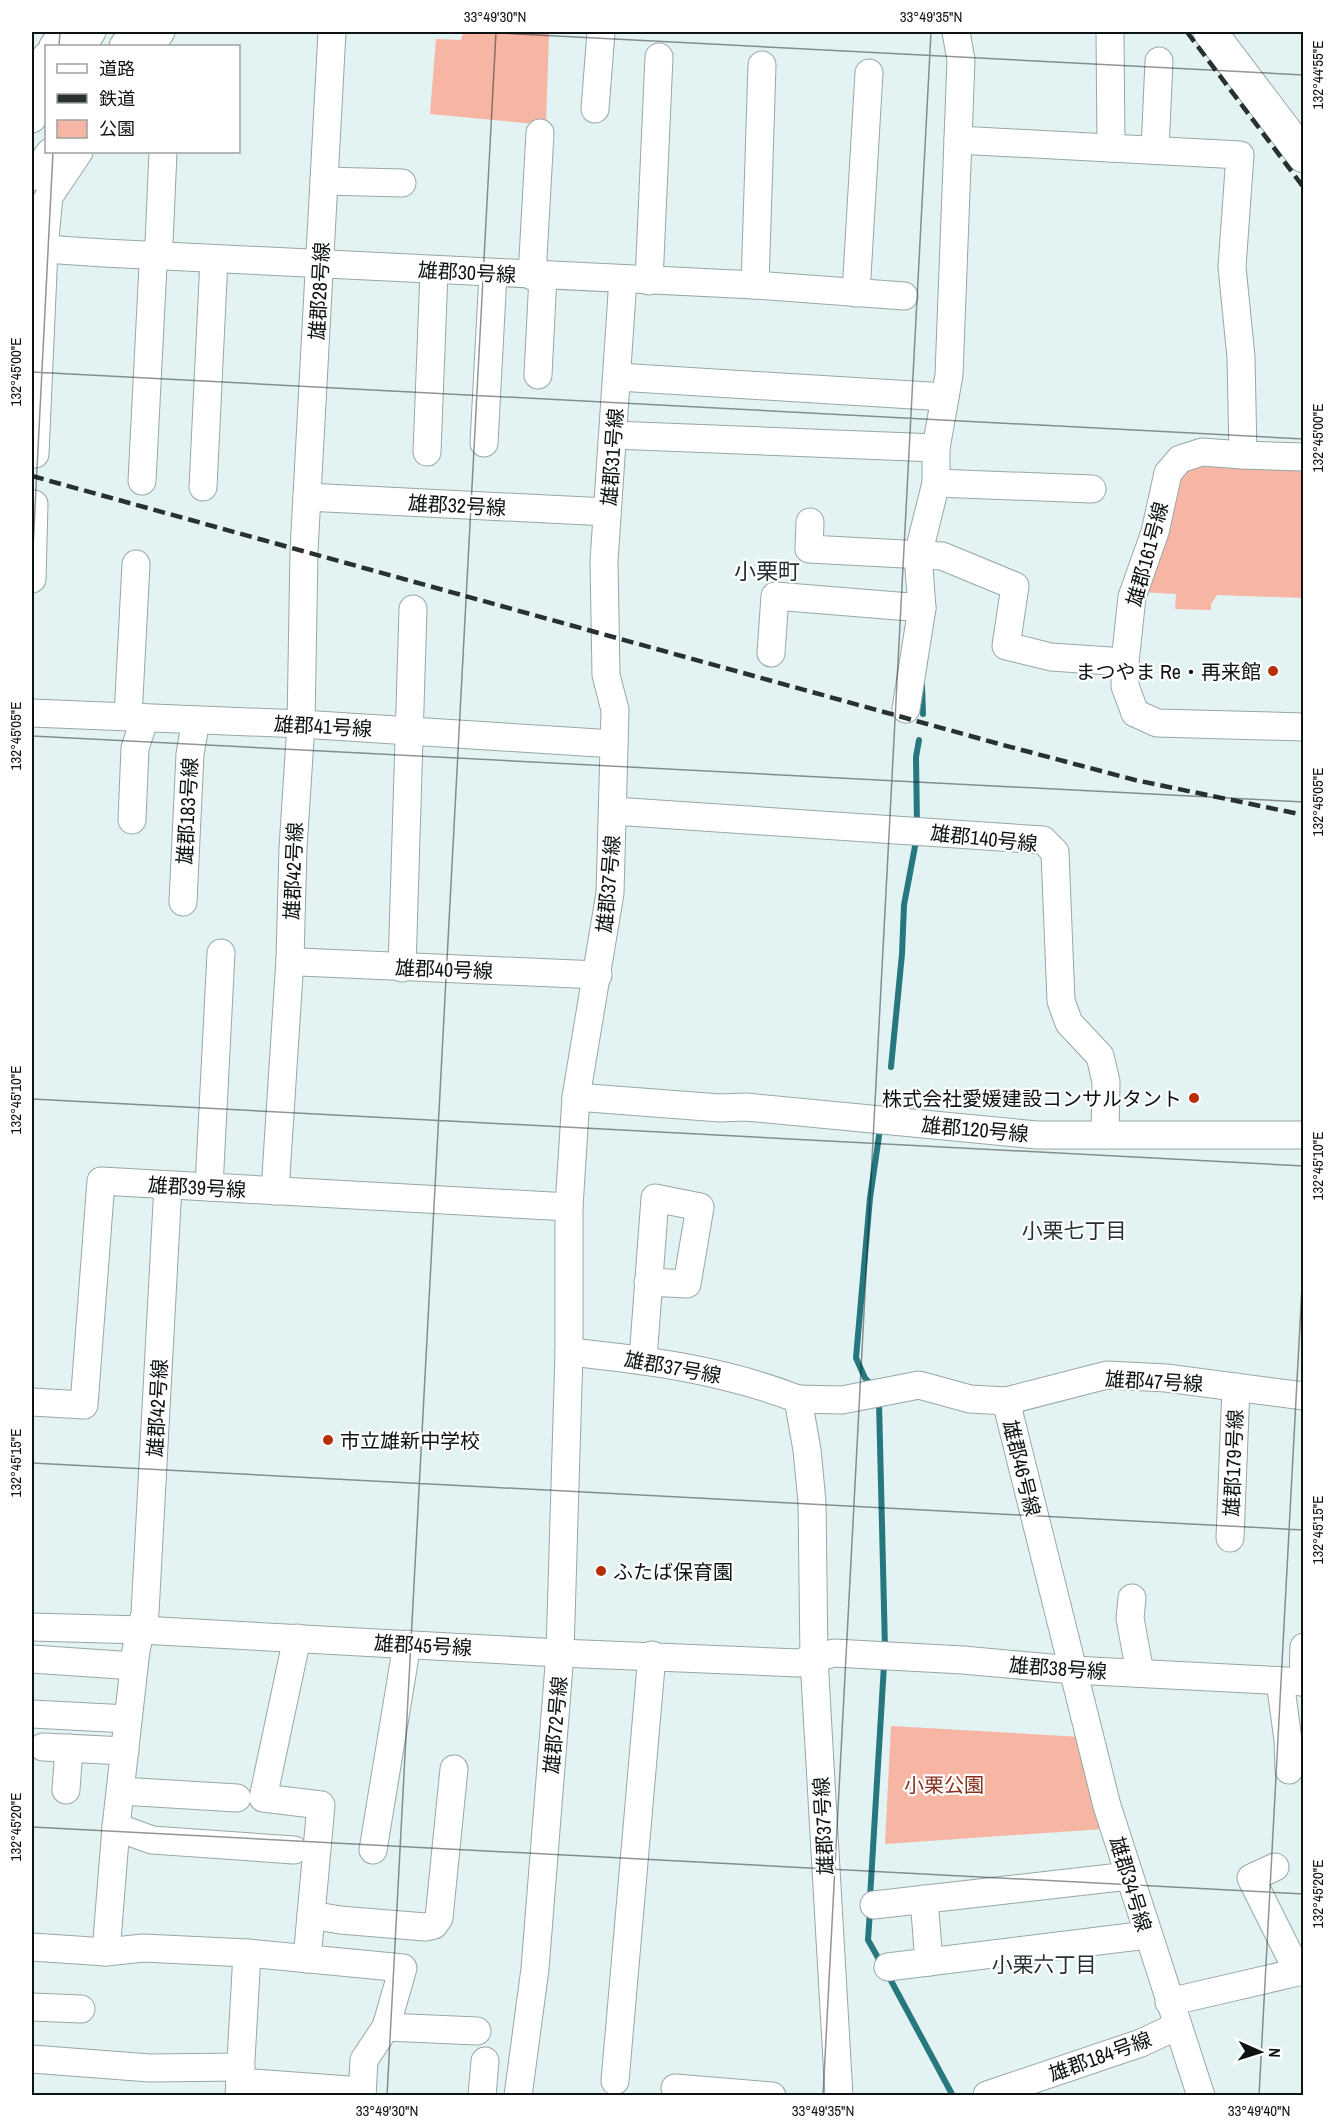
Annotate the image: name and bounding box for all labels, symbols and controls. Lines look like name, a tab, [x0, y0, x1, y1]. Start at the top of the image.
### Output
text: 33°49'30"N	[464, 6, 526, 27]
text: 33°49'35"N	[900, 6, 962, 27]
text: 132°44'55"E	[1307, 41, 1328, 109]
legend	[45, 45, 240, 153]
text: 道路	[99, 56, 135, 81]
text: 鉄道	[99, 86, 135, 111]
text: 公園	[99, 116, 135, 141]
street label: 雄郡28号線	[303, 241, 335, 341]
street label: 雄郡30号線	[417, 256, 517, 288]
text: 132°45'00"E	[5, 338, 26, 406]
text: 132°45'00"E	[1307, 404, 1328, 472]
street label: 雄郡31号線	[595, 407, 629, 507]
street label: 雄郡32号線	[407, 489, 507, 521]
street label: 雄郡161号線	[1120, 499, 1174, 609]
district label: 小栗町	[734, 556, 800, 586]
place label: まつやま Re・再来館	[1075, 658, 1261, 685]
marker: まつやま Re・再来館	[1266, 664, 1280, 678]
text: 132°45'05"E	[5, 702, 26, 770]
street label: 雄郡41号線	[273, 710, 373, 742]
street label: 雄郡183号線	[171, 757, 203, 865]
text: 132°45'05"E	[1307, 768, 1328, 836]
street label: 雄郡140号線	[929, 819, 1039, 857]
street label: 雄郡42号線	[278, 821, 308, 921]
street label: 雄郡37号線	[590, 834, 626, 934]
street label: 雄郡40号線	[394, 954, 494, 984]
text: 132°45'10"E	[5, 1066, 26, 1134]
place label: 株式会社愛媛建設コンサルタント	[882, 1085, 1182, 1112]
marker: 株式会社愛媛建設コンサルタント	[1187, 1091, 1201, 1105]
street label: 雄郡120号線	[920, 1111, 1030, 1147]
text: 132°45'10"E	[1307, 1132, 1328, 1200]
street label: 雄郡39号線	[147, 1171, 247, 1203]
district label: 小栗七丁目	[1022, 1216, 1127, 1245]
street label: 雄郡37号線	[622, 1345, 724, 1389]
street label: 雄郡42号線	[141, 1358, 173, 1458]
street label: 雄郡47号線	[1104, 1365, 1204, 1397]
street label: 雄郡179号線	[1218, 1409, 1248, 1517]
street label: 雄郡46号線	[997, 1417, 1047, 1519]
place label: 市立雄新中学校	[340, 1427, 480, 1454]
text: 132°45'15"E	[5, 1429, 26, 1497]
marker: 市立雄新中学校	[321, 1433, 335, 1447]
text: 132°45'15"E	[1307, 1496, 1328, 1564]
place label: ふたば保育園	[613, 1558, 733, 1585]
marker: ふたば保育園	[594, 1564, 608, 1578]
street label: 雄郡45号線	[373, 1629, 473, 1661]
street label: 雄郡38号線	[1008, 1651, 1108, 1685]
street label: 雄郡72号線	[537, 1675, 573, 1775]
park label: 小栗公園	[904, 1771, 984, 1798]
street label: 雄郡37号線	[807, 1776, 839, 1876]
text: 132°45'20"E	[5, 1793, 26, 1861]
street label: 雄郡34号線	[1104, 1833, 1158, 1935]
text: 132°45'20"E	[1307, 1860, 1328, 1928]
district label: 小栗六丁目	[992, 1950, 1097, 1979]
north arrow	[1230, 2022, 1290, 2082]
street label: 雄郡184号線	[1045, 2025, 1155, 2087]
text: N	[1264, 2047, 1286, 2058]
text: 33°49'30"N	[356, 2100, 418, 2121]
text: 33°49'35"N	[792, 2100, 854, 2121]
text: 33°49'40"N	[1228, 2100, 1290, 2121]

